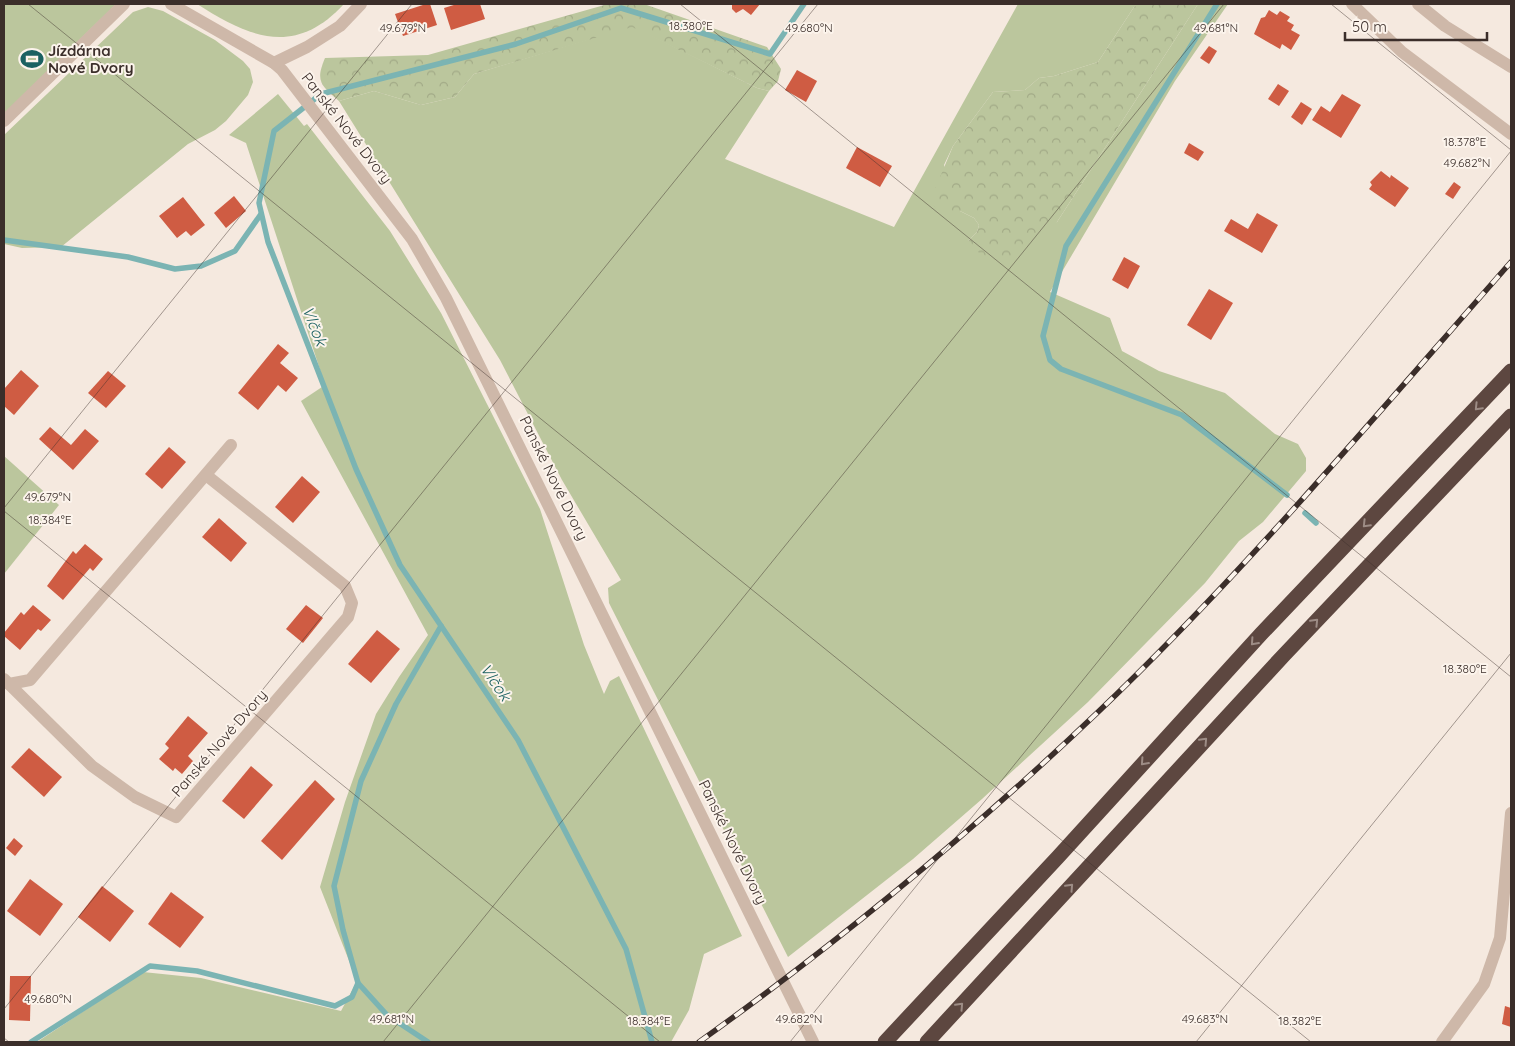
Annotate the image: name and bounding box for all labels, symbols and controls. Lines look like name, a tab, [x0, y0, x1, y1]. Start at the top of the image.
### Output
scale bar	[1345, 10, 1488, 42]
text: 50 m	[1352, 17, 1387, 36]
text: 18.380°E	[669, 18, 713, 33]
text: 49.679°N	[380, 20, 426, 35]
text: 49.680°N	[785, 20, 833, 35]
text: 49.681°N	[1194, 20, 1238, 35]
place label: Jízdárna Nové Dvory	[48, 41, 133, 77]
sports icon: Jízdárna Nové Dvory	[19, 46, 45, 72]
street label: Panské Nové Dvory	[298, 68, 396, 188]
text: 18.378°E	[1444, 134, 1487, 149]
text: 49.682°N	[1444, 155, 1490, 170]
water label: Vlčok	[298, 303, 332, 350]
one-way arrow	[1475, 401, 1484, 410]
street label: Panské Nové Dvory	[516, 413, 592, 543]
text: 49.679°N	[25, 489, 71, 504]
text: 18.384°E	[29, 512, 72, 527]
one-way arrow	[1363, 519, 1372, 528]
one-way arrow	[1309, 619, 1318, 628]
one-way arrow	[1250, 636, 1259, 645]
water label: Vlčok	[476, 659, 517, 706]
text: 18.380°E	[1443, 661, 1487, 676]
street label: Panské Nové Dvory	[167, 685, 271, 801]
one-way arrow	[1198, 738, 1207, 747]
one-way arrow	[1141, 757, 1150, 766]
street label: Panské Nové Dvory	[695, 777, 771, 907]
one-way arrow	[1064, 883, 1073, 892]
text: 49.680°N	[24, 991, 72, 1006]
one-way arrow	[954, 1003, 963, 1012]
text: 49.681°N	[370, 1011, 414, 1026]
text: 49.682°N	[776, 1011, 822, 1026]
text: 49.683°N	[1182, 1011, 1228, 1026]
text: 18.384°E	[628, 1013, 671, 1028]
text: 18.382°E	[1278, 1013, 1322, 1028]

